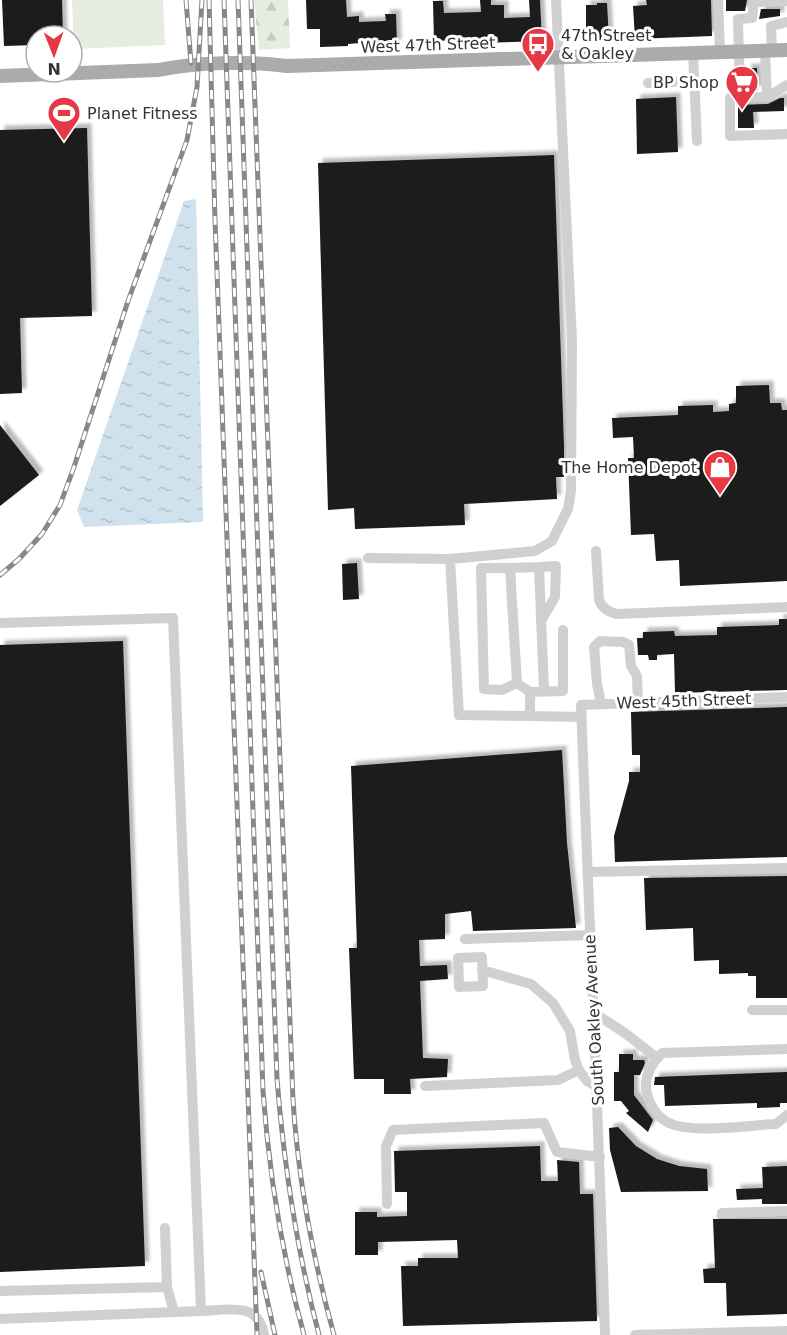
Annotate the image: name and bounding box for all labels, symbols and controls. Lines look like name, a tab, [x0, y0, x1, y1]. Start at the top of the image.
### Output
north arrow	[24, 24, 84, 84]
bus stop icon: 47th Street & Oakley	[520, 26, 556, 73]
place label: 47th Street & Oakley	[561, 26, 651, 63]
street label: West 47th Street	[360, 33, 496, 57]
text: N	[47, 59, 61, 78]
supermarket icon: BP Shop	[724, 64, 760, 111]
place label: BP Shop	[653, 73, 719, 92]
sports icon: Planet Fitness	[46, 95, 82, 142]
place label: Planet Fitness	[87, 104, 198, 123]
shop icon: The Home Depot	[702, 449, 738, 496]
place label: The Home Depot	[560, 458, 697, 477]
street label: West 45th Street	[616, 689, 752, 713]
street label: South Oakley Avenue	[580, 934, 608, 1106]

